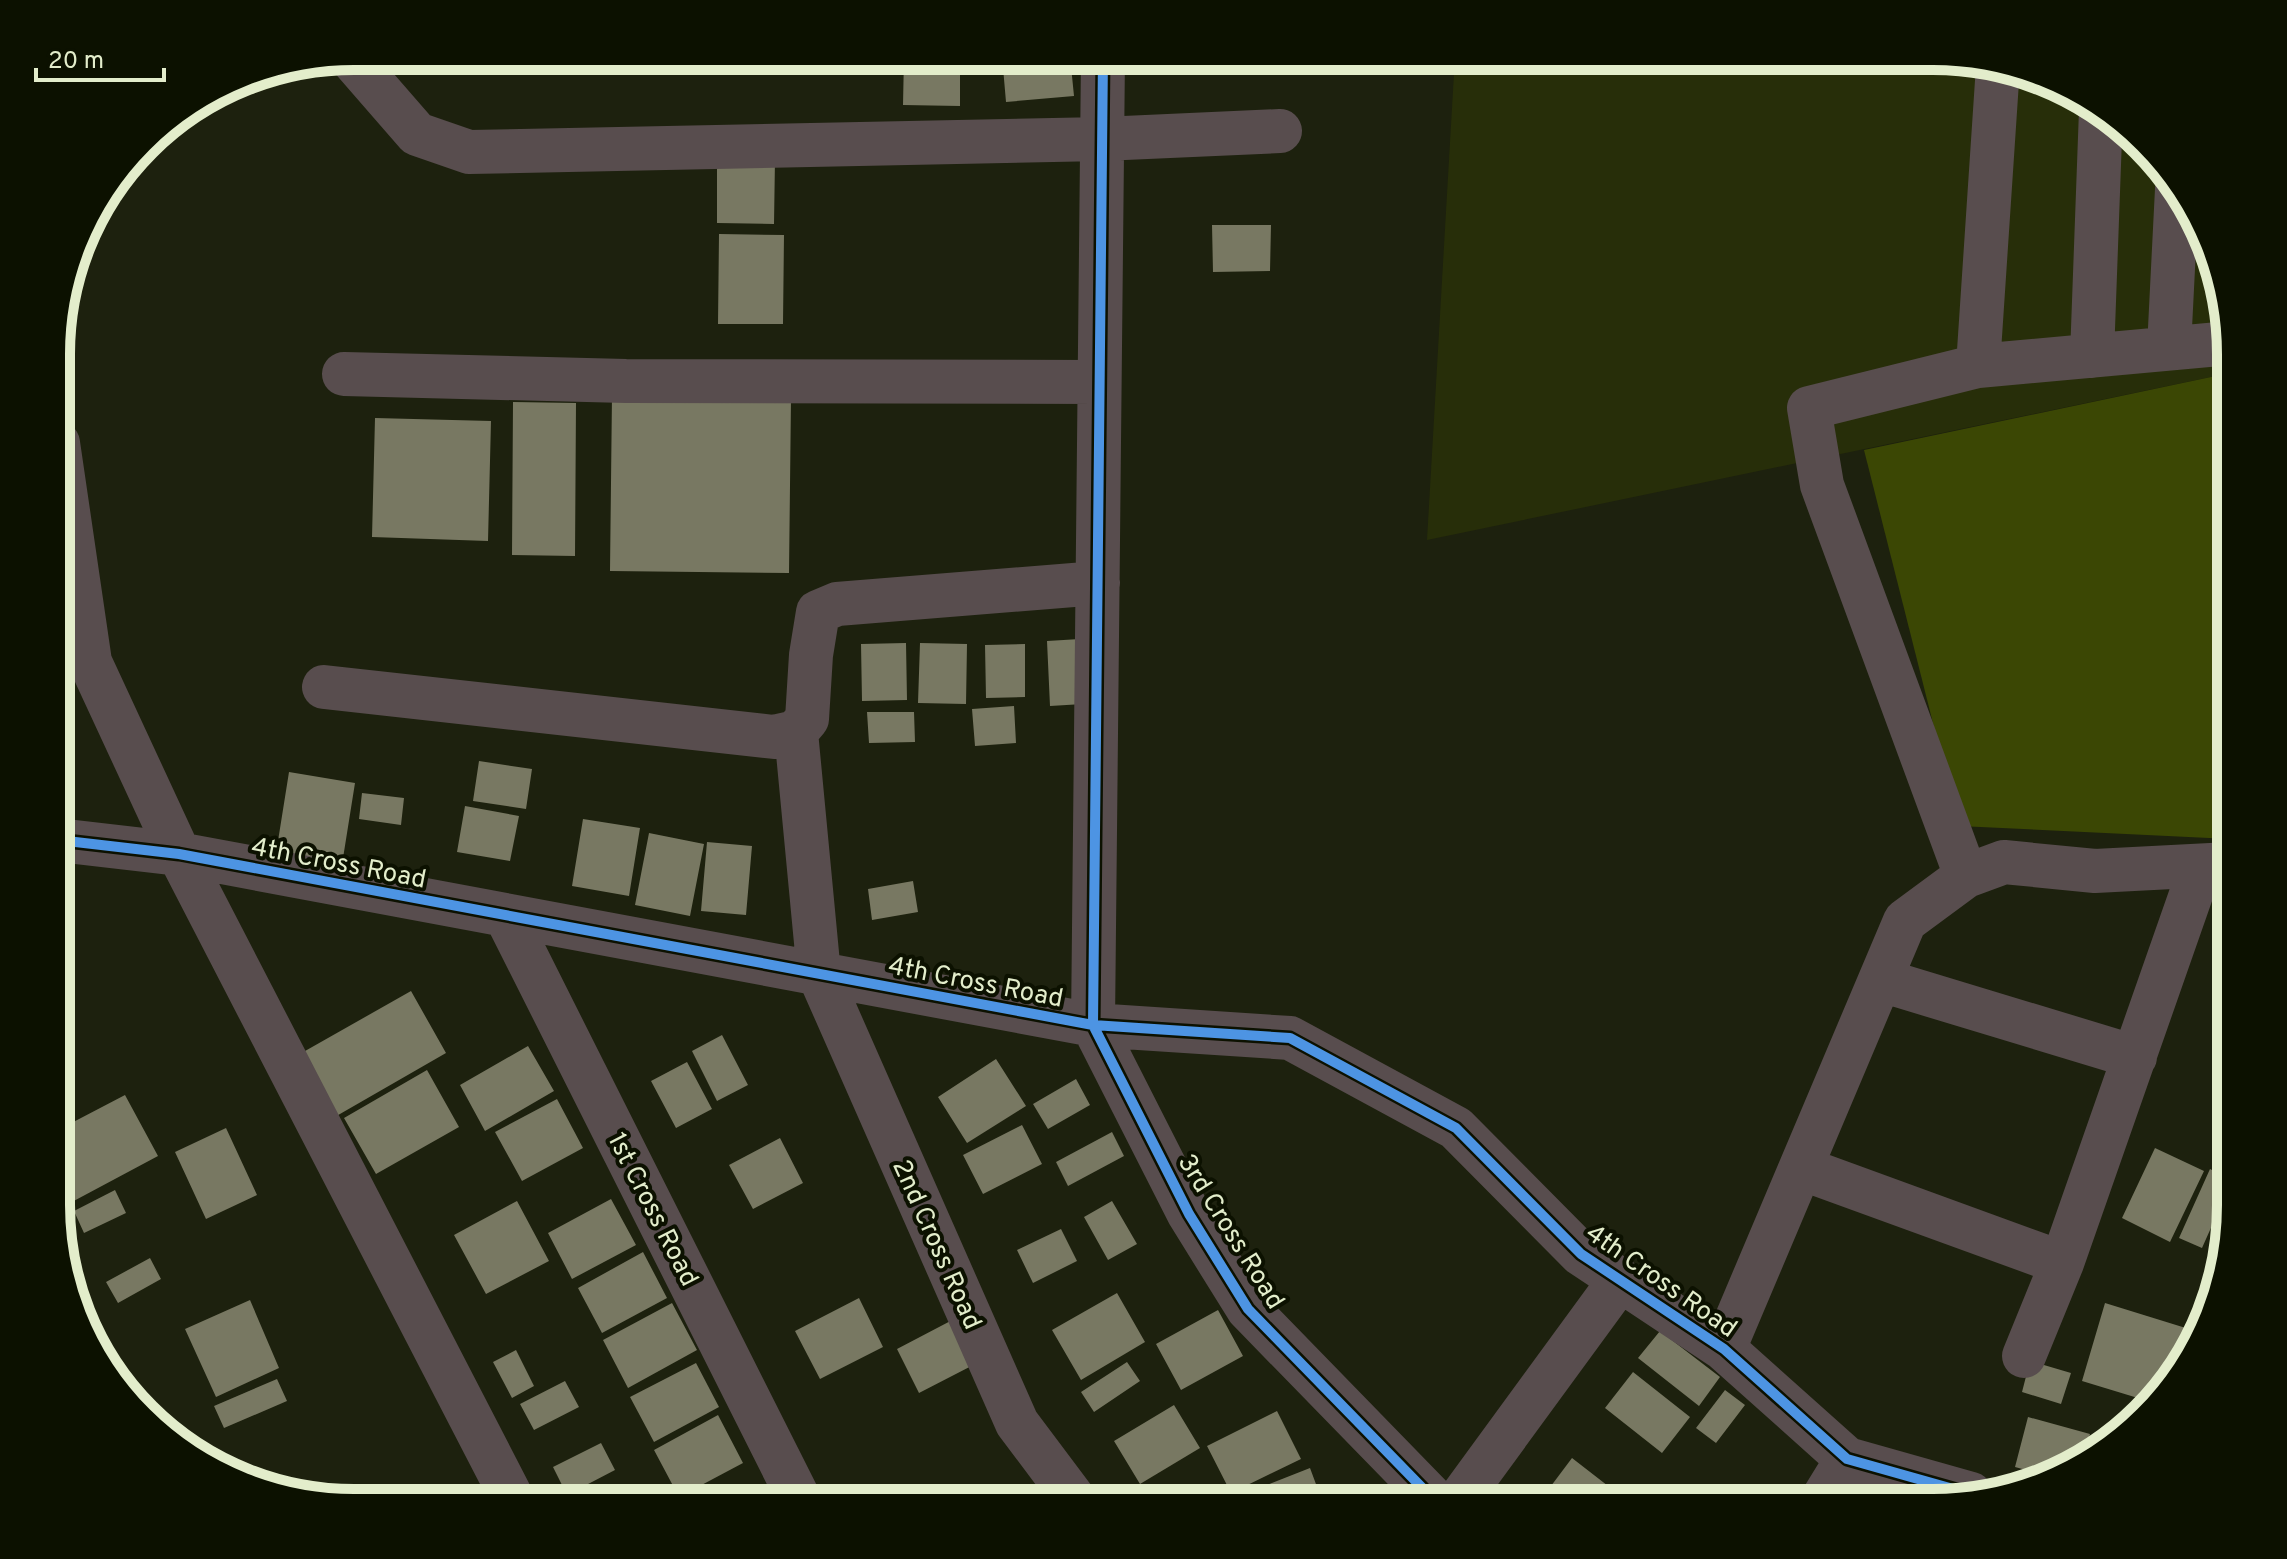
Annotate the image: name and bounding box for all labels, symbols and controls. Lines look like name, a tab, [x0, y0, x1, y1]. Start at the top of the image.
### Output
scale bar	[36, 32, 164, 82]
text: 20 m	[48, 47, 104, 77]
street label: 4th Cross Road	[248, 831, 429, 898]
street label: 4th Cross Road	[885, 950, 1066, 1017]
street label: 1st Cross Road	[599, 1128, 705, 1293]
street label: 3rd Cross Road	[1169, 1148, 1291, 1316]
street label: 2nd Cross Road	[883, 1155, 988, 1335]
street label: 4th Cross Road	[1578, 1218, 1743, 1346]

